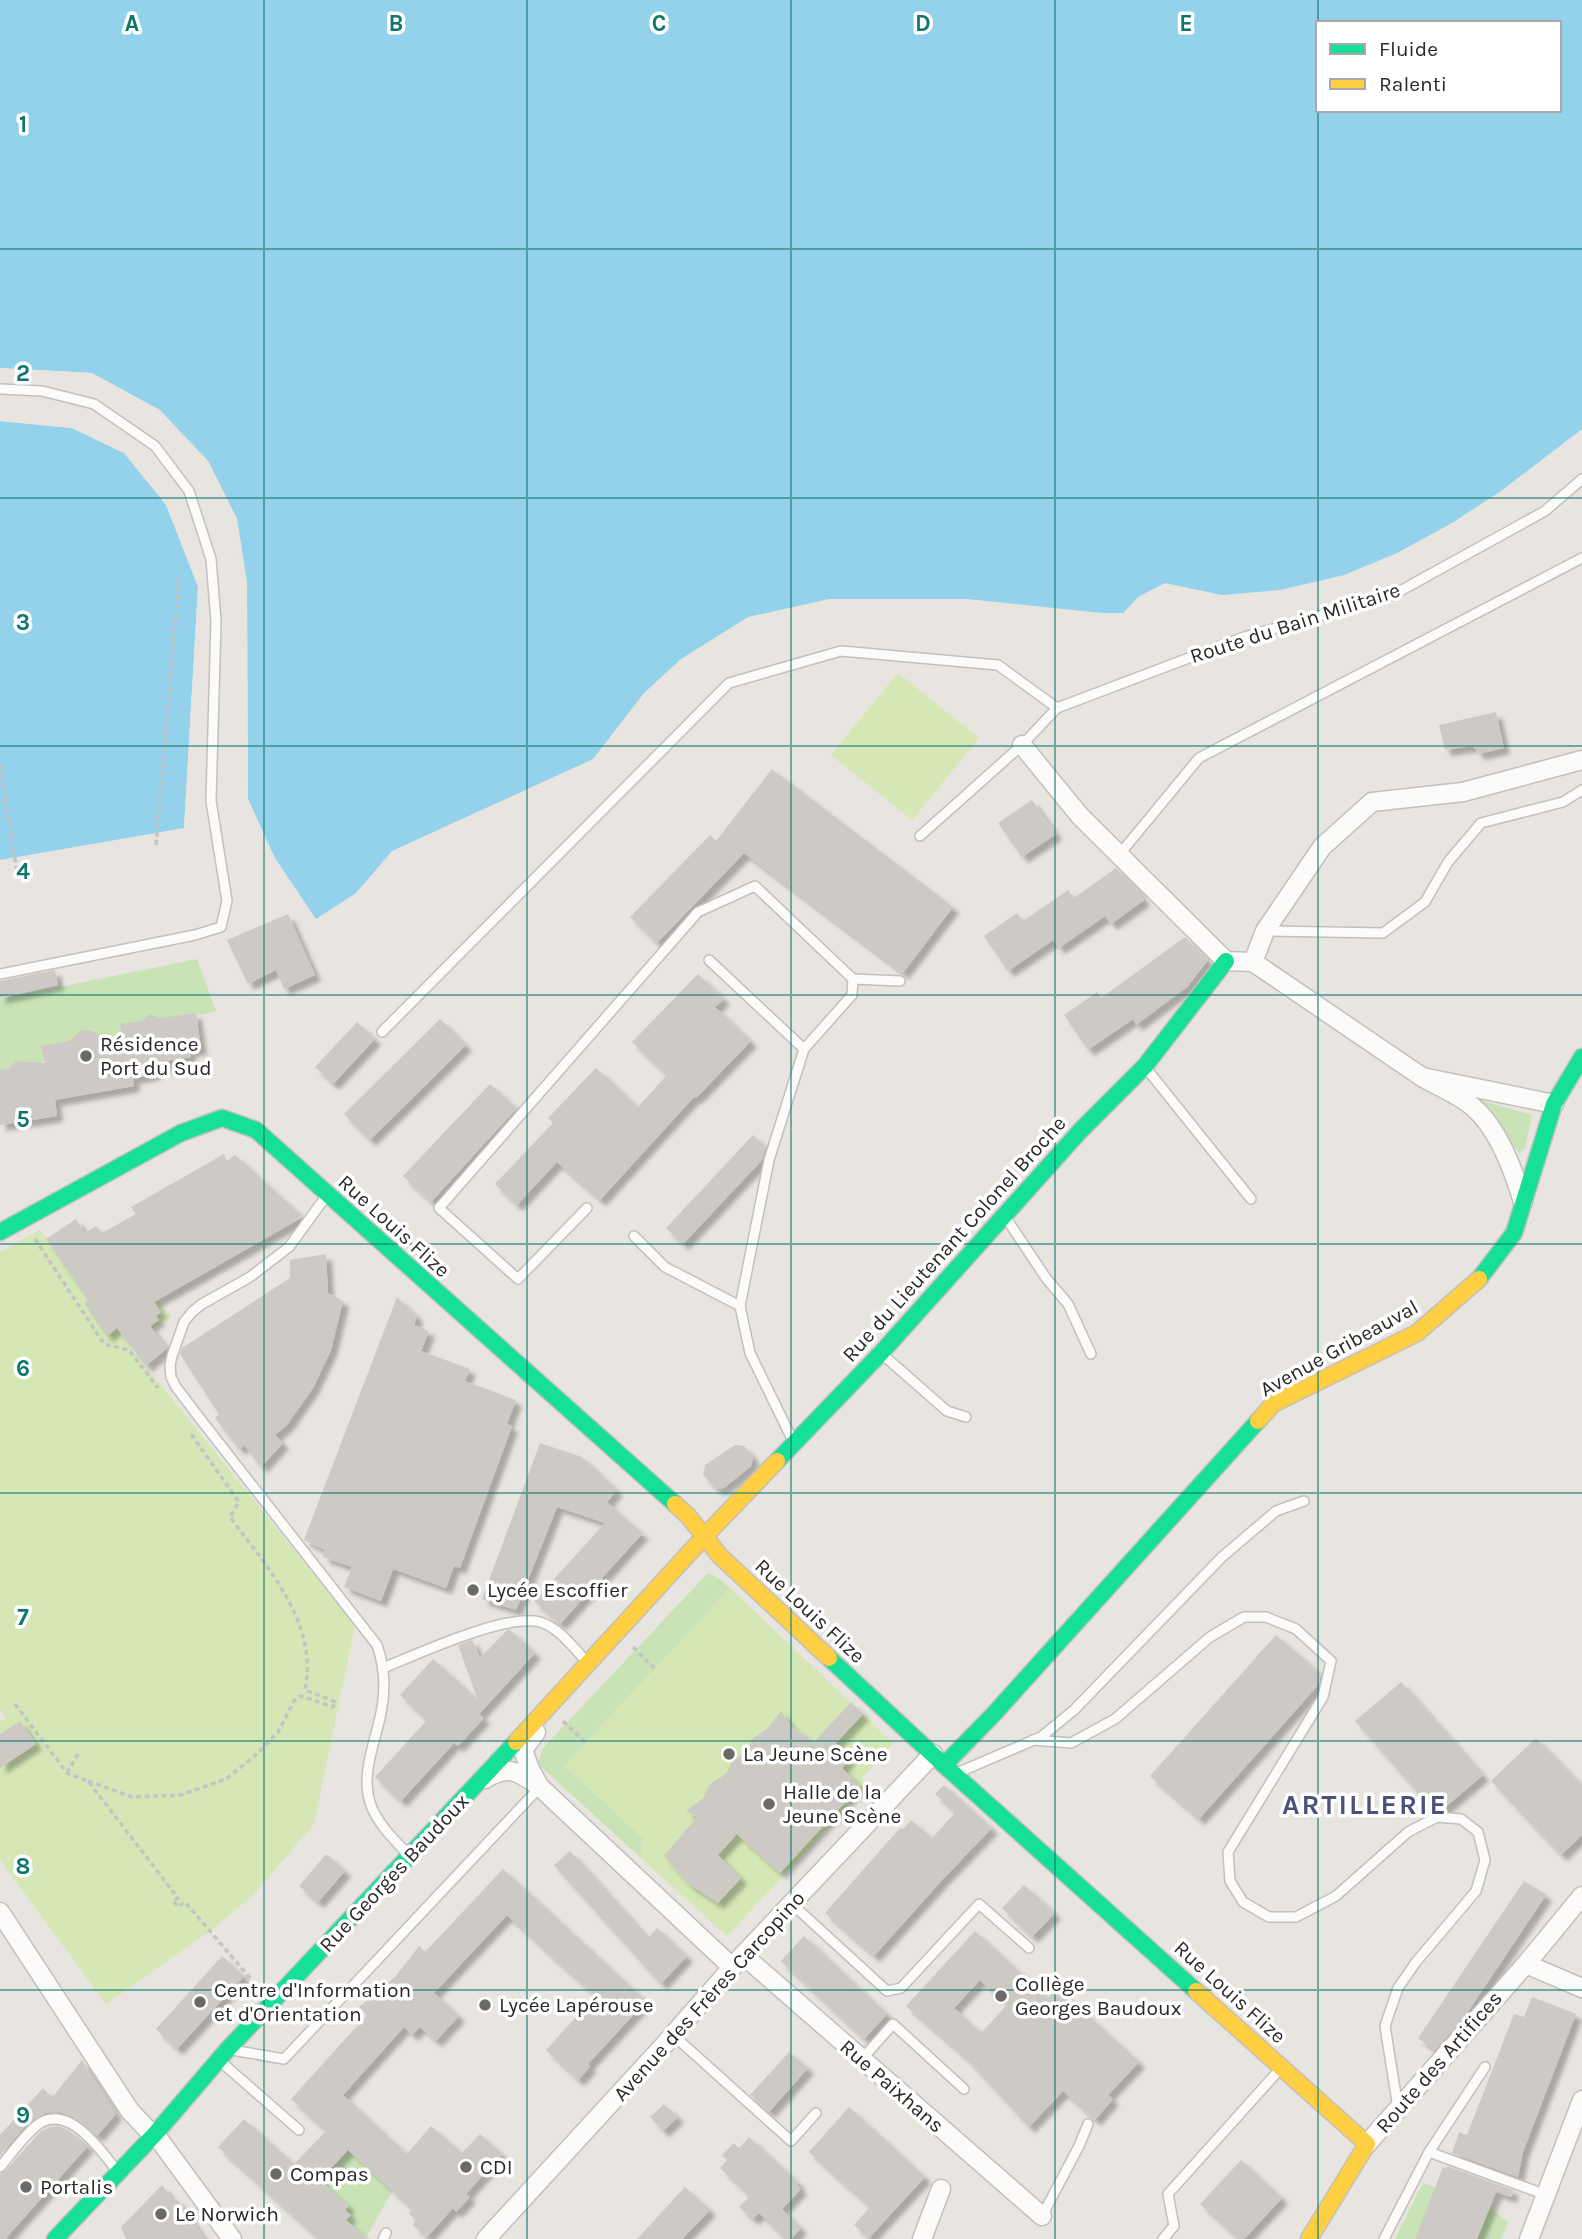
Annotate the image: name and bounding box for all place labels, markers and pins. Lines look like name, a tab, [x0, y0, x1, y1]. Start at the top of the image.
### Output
place label: Résidence Port du Sud	[100, 1032, 212, 1080]
marker: Résidence Port du Sud	[78, 1048, 94, 1064]
place label: Lycée Escoffier	[487, 1578, 628, 1602]
marker: Lycée Escoffier	[465, 1582, 481, 1598]
place label: La Jeune Scène	[743, 1742, 888, 1766]
marker: La Jeune Scène	[721, 1746, 737, 1762]
place label: Halle de la Jeune Scène	[783, 1780, 901, 1828]
marker: Halle de la Jeune Scène	[761, 1796, 777, 1812]
place label: Collège Georges Baudoux	[1015, 1972, 1182, 2020]
place label: Centre d'Information et d'Orientation	[214, 1978, 411, 2026]
marker: Collège Georges Baudoux	[993, 1988, 1009, 2004]
place label: Lycée Lapérouse	[499, 1993, 653, 2017]
marker: Centre d'Information et d'Orientation	[192, 1994, 208, 2010]
marker: Lycée Lapérouse	[477, 1997, 493, 2013]
place label: CDI	[480, 2155, 513, 2179]
marker: CDI	[458, 2159, 474, 2175]
place label: Compas	[290, 2162, 369, 2186]
marker: Compas	[268, 2166, 284, 2182]
place label: Portalis	[40, 2175, 113, 2199]
marker: Portalis	[18, 2179, 34, 2195]
place label: Le Norwich	[175, 2202, 279, 2226]
marker: Le Norwich	[153, 2206, 169, 2222]

